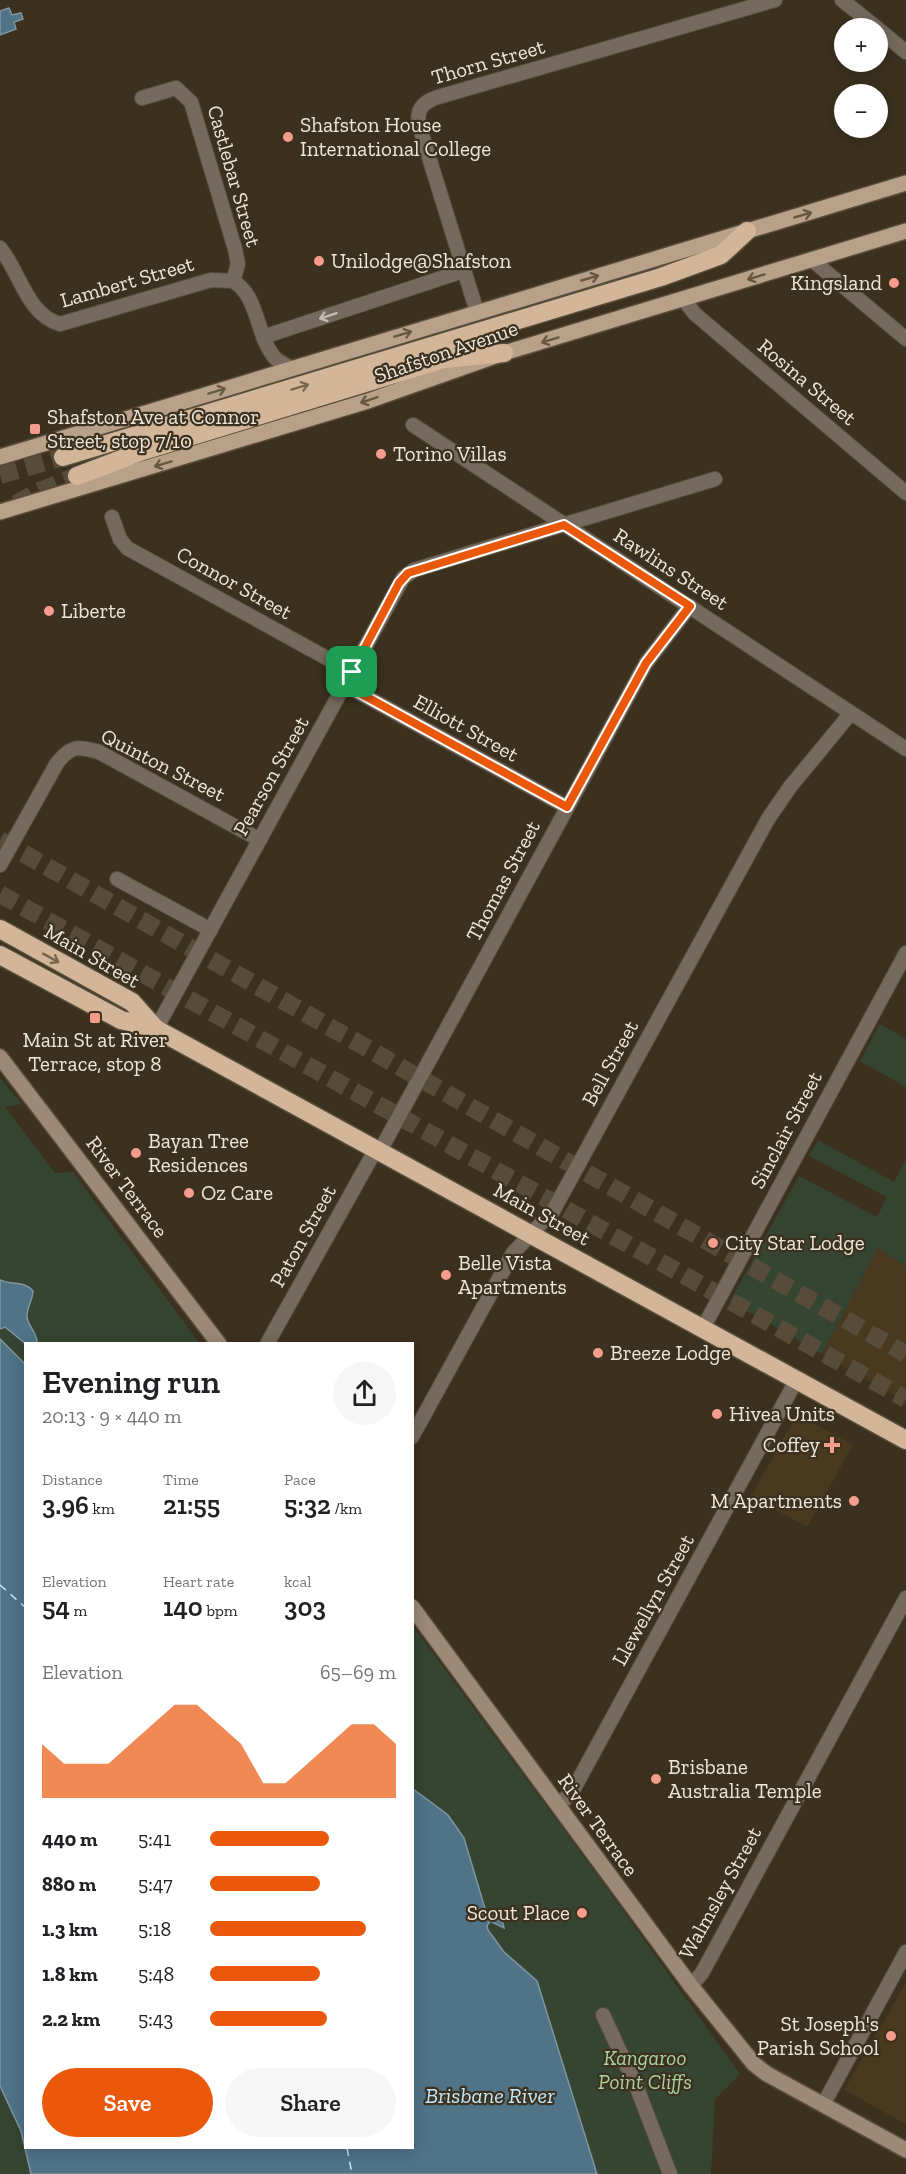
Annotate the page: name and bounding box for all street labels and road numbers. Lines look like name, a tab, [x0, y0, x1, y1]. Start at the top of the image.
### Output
street label: Thorn Street	[428, 33, 548, 90]
street label: Castlebar Street	[202, 102, 267, 250]
street label: Lambert Street	[57, 250, 197, 312]
street label: Shafston Avenue	[371, 315, 521, 388]
street label: Rosina Street	[753, 333, 862, 430]
street label: Rawlins Street	[609, 522, 733, 615]
street label: Connor Street	[172, 541, 296, 625]
street label: Elliott Street	[410, 689, 523, 767]
street label: Pearson Street	[228, 712, 314, 840]
street label: Quinton Street	[97, 723, 230, 807]
street label: Thomas Street	[460, 816, 545, 945]
street label: Main Street	[40, 918, 145, 993]
street label: Bell Street	[576, 1015, 643, 1110]
street label: Sinclair Street	[744, 1067, 827, 1193]
street label: River Terrace	[81, 1131, 174, 1242]
street label: Main Street	[490, 1177, 595, 1250]
street label: Paton Street	[264, 1180, 341, 1291]
street label: Llewellyn Street	[606, 1530, 699, 1670]
street label: River Terrace	[553, 1769, 644, 1881]
street label: Walmsley Street	[673, 1822, 766, 1963]

